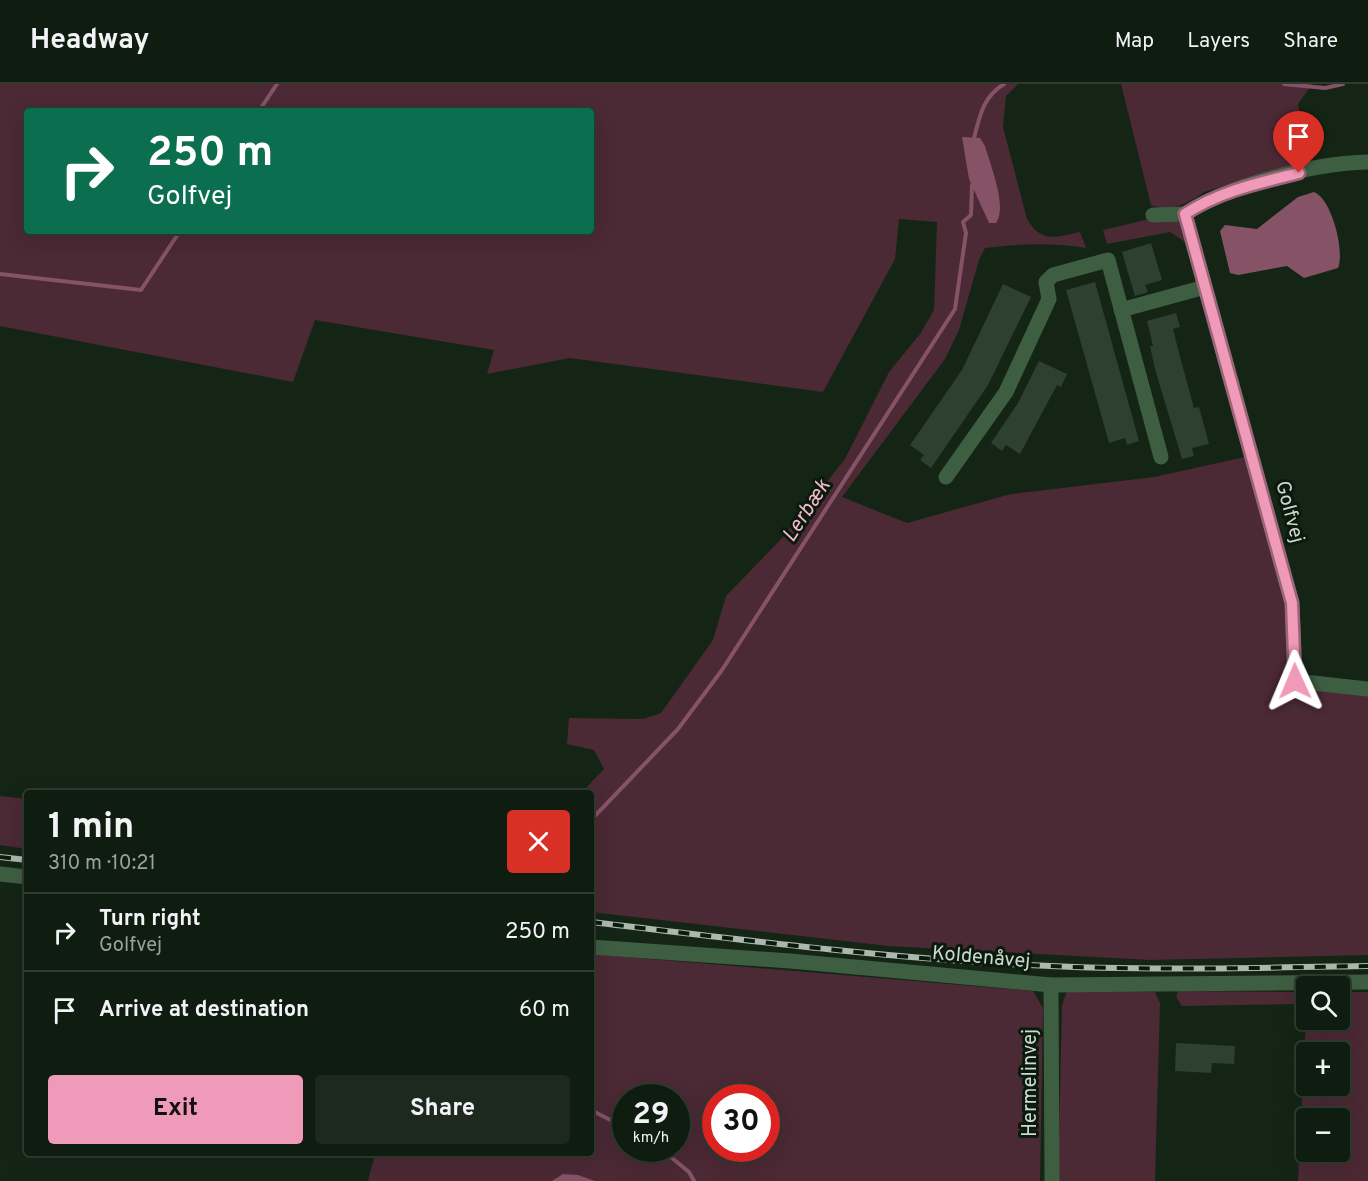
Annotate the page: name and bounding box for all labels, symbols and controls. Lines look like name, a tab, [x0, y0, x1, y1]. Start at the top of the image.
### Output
text: Headway	[30, 23, 149, 59]
text: Map	[1115, 28, 1154, 55]
text: Layers	[1187, 28, 1250, 55]
text: Share	[1283, 28, 1338, 55]
pin	[1273, 111, 1324, 173]
icon: arrive	[1282, 120, 1315, 153]
text: 250 m	[147, 128, 273, 181]
icon: right	[48, 132, 126, 210]
text: Golfvej	[147, 180, 232, 214]
water label: Lerbæk	[777, 474, 837, 547]
street label: Golfvej	[1268, 478, 1310, 546]
position arrow	[1263, 649, 1327, 713]
text: 1 min	[48, 805, 134, 851]
button: close	[507, 810, 570, 873]
text: 310 m · 10:21	[48, 851, 156, 877]
text: Turn right	[99, 906, 201, 933]
icon: right	[48, 916, 81, 949]
text: 250 m	[505, 919, 570, 946]
text: Golfvej	[99, 933, 162, 959]
street label: Koldenåvej	[931, 941, 1031, 975]
map controls	[1296, 976, 1350, 1162]
button: search	[1296, 976, 1350, 1030]
icon: arrive	[48, 994, 81, 1027]
text: Arrive at destination	[99, 997, 309, 1024]
text: 60 m	[519, 997, 570, 1024]
street label: Hermelinvej	[1018, 1029, 1044, 1137]
button: +	[1296, 1042, 1350, 1096]
button: Exit	[48, 1075, 303, 1144]
button: Share	[315, 1075, 570, 1144]
speed limit sign: 30	[702, 1084, 780, 1162]
text: 29	[633, 1097, 669, 1134]
button: −	[1296, 1108, 1350, 1162]
text: km/h	[633, 1129, 669, 1148]

